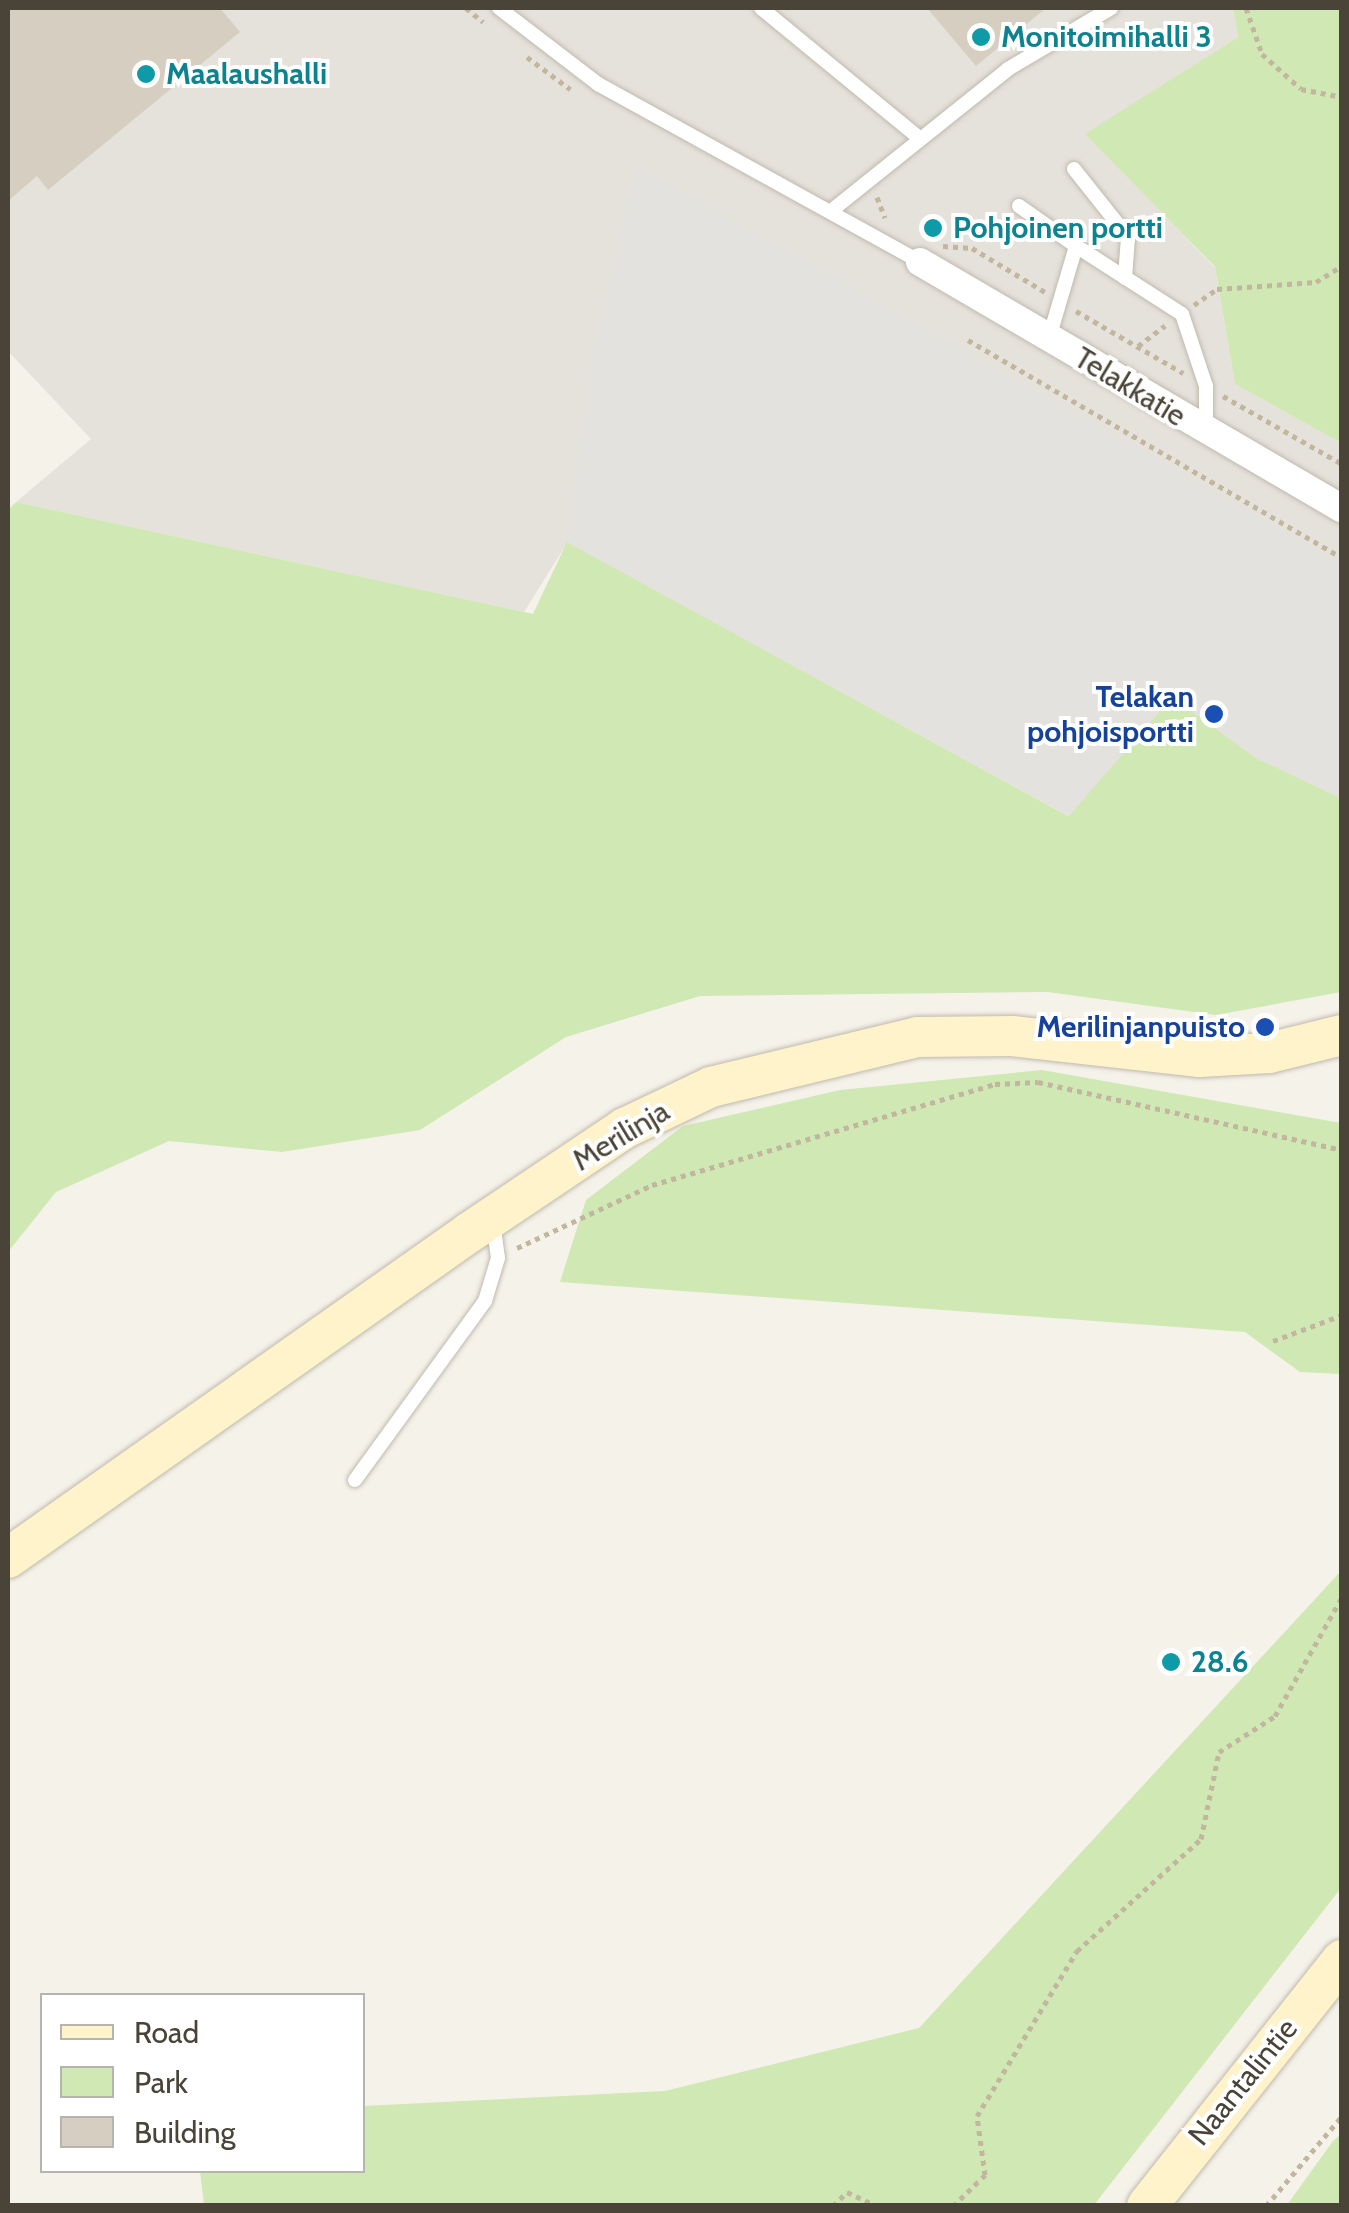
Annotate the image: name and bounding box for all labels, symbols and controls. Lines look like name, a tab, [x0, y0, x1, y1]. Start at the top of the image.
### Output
place label: Monitoimihalli 3	[1001, 19, 1212, 55]
marker: Monitoimihalli 3	[970, 26, 992, 48]
place label: Maalaushalli	[166, 56, 327, 92]
marker: Maalaushalli	[135, 63, 157, 85]
place label: Pohjoinen portti	[953, 210, 1163, 246]
marker: Pohjoinen portti	[922, 217, 944, 239]
street label: Telakkatie	[1068, 340, 1192, 434]
place label: Telakan pohjoisportti	[1027, 679, 1194, 750]
marker: Telakan pohjoisportti	[1203, 703, 1225, 725]
place label: Merilinjanpuisto	[1036, 1009, 1245, 1045]
marker: Merilinjanpuisto	[1254, 1016, 1276, 1038]
street label: Merilinja	[566, 1093, 676, 1179]
place label: 28.6	[1191, 1644, 1249, 1680]
marker: 28.6	[1160, 1651, 1182, 1673]
legend	[40, 1993, 365, 2173]
street label: Naantalintie	[1181, 2011, 1305, 2153]
text: Road	[134, 2014, 199, 2051]
text: Park	[134, 2064, 188, 2101]
text: Building	[134, 2114, 236, 2151]

